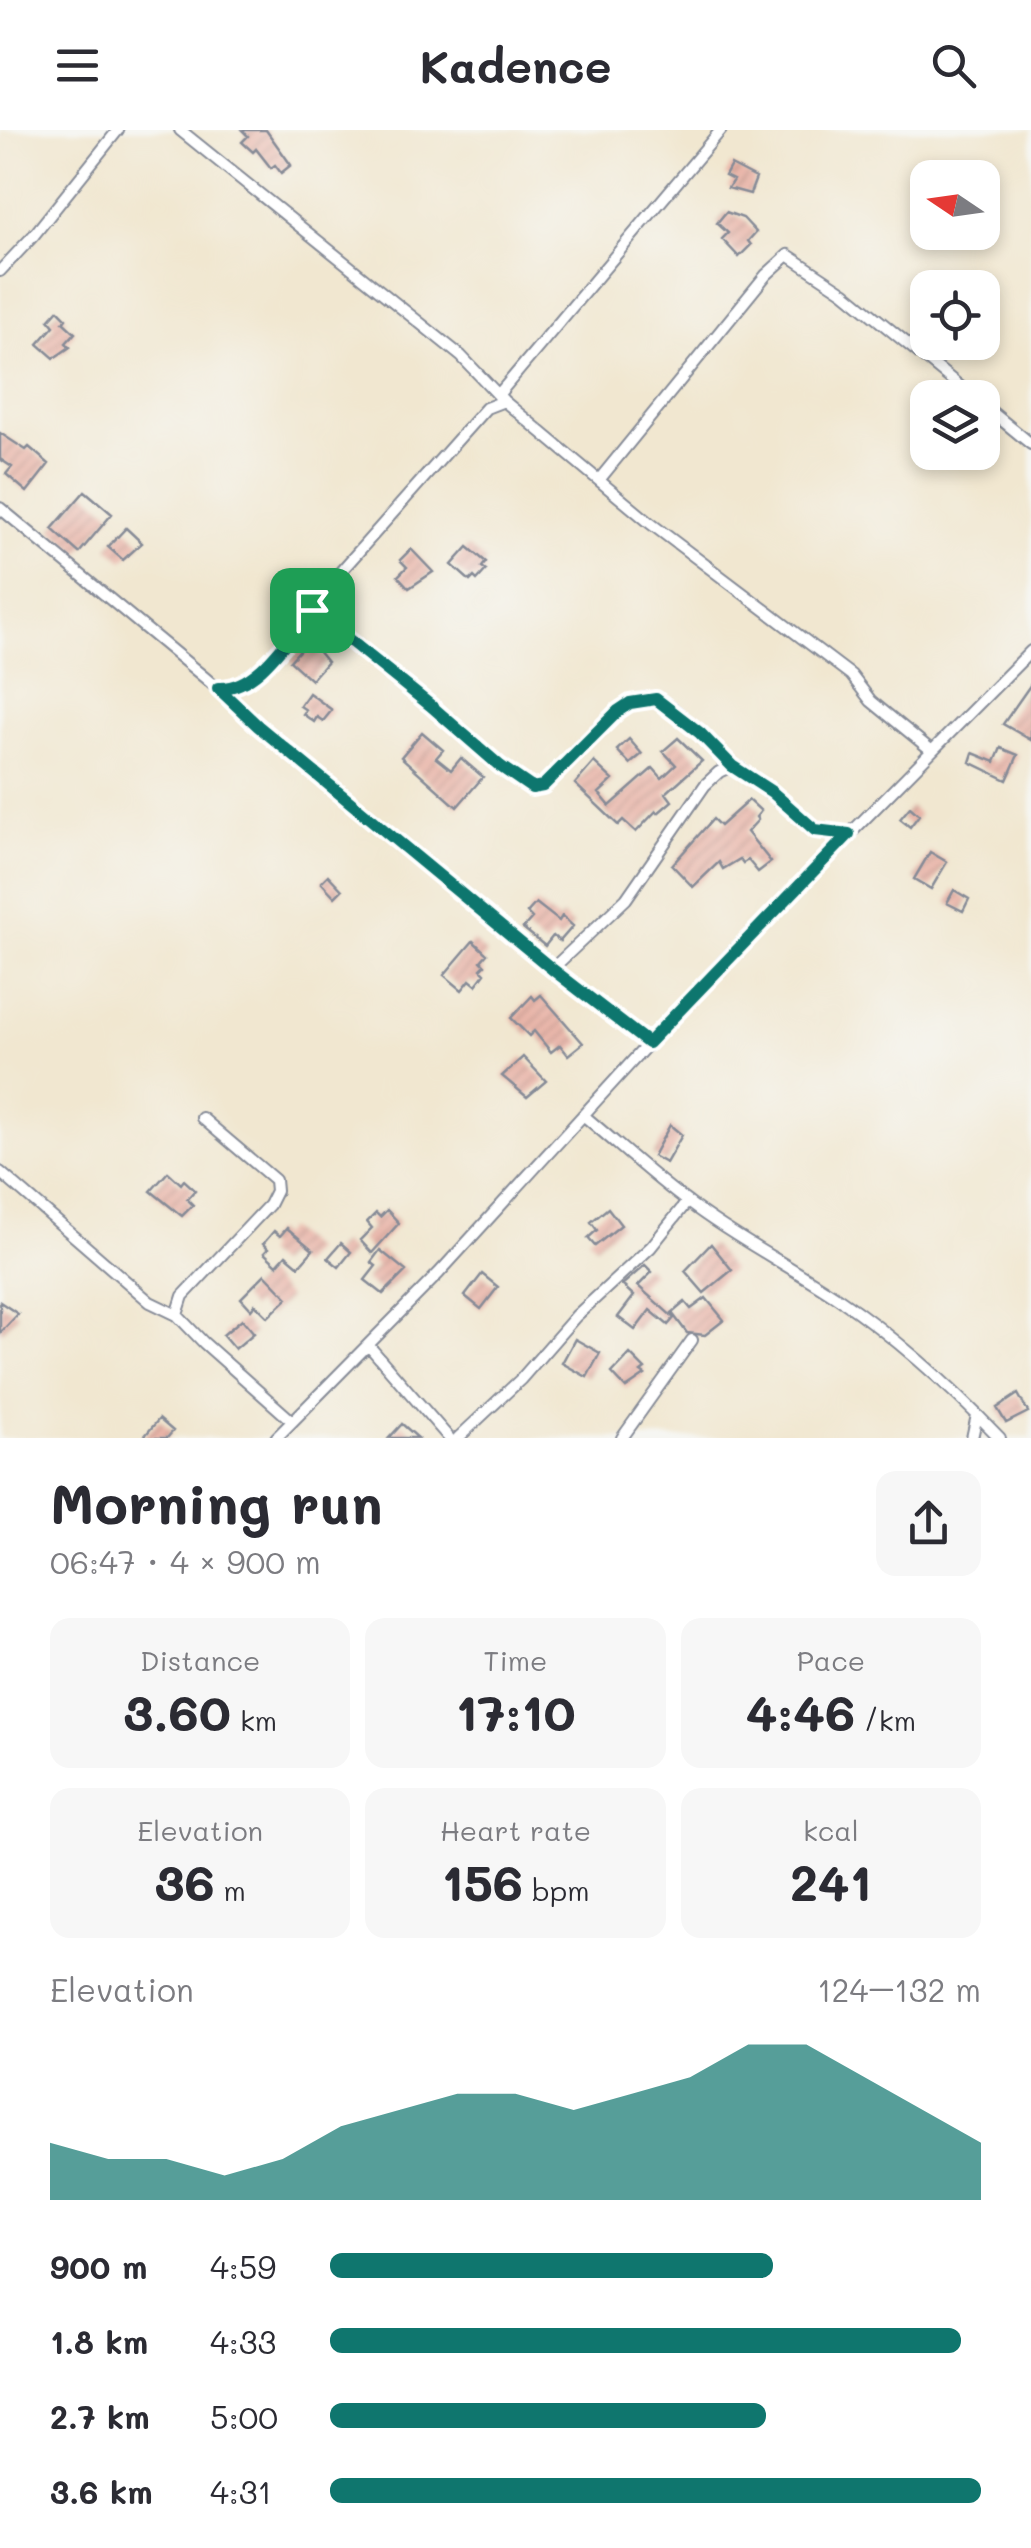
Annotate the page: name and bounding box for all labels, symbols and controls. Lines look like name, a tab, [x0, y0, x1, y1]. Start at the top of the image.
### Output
text: Kadence	[419, 36, 612, 94]
icon: menu	[50, 38, 105, 93]
icon: search	[926, 38, 981, 93]
north arrow	[910, 160, 1000, 250]
map controls	[910, 160, 1000, 470]
button: locate	[910, 270, 1000, 360]
button: layers	[910, 380, 1000, 470]
pin	[270, 568, 355, 653]
icon: arrive	[285, 583, 340, 638]
text: Morning run	[50, 1466, 383, 1538]
button: share	[876, 1471, 981, 1576]
text: 06:47 · 4 × 900 m	[50, 1540, 321, 1582]
text: Distance	[140, 1642, 260, 1678]
text: Time	[484, 1642, 547, 1678]
text: Pace	[797, 1642, 865, 1678]
text: 3.60	[123, 1678, 231, 1744]
text: 17:10	[455, 1678, 576, 1744]
text: 4:46	[746, 1678, 855, 1744]
text: km	[231, 1702, 277, 1738]
text: /km	[855, 1702, 916, 1738]
text: Elevation	[137, 1812, 263, 1848]
text: Heart rate	[440, 1812, 591, 1848]
text: kcal	[803, 1812, 859, 1848]
text: 36	[154, 1848, 215, 1914]
text: 156	[441, 1848, 523, 1914]
text: 241	[790, 1848, 872, 1914]
text: m	[215, 1872, 246, 1908]
text: bpm	[523, 1872, 589, 1908]
text: Elevation	[50, 1968, 194, 2010]
text: 124–132 m	[817, 1968, 981, 2010]
text: 900 m	[50, 2245, 147, 2287]
text: 4:59	[210, 2245, 276, 2287]
text: 1.8 km	[50, 2320, 148, 2362]
text: 4:33	[210, 2320, 276, 2362]
text: 2.7 km	[50, 2395, 150, 2437]
text: 5:00	[210, 2395, 278, 2437]
text: 3.6 km	[50, 2470, 153, 2512]
text: 4:31	[210, 2470, 272, 2512]

